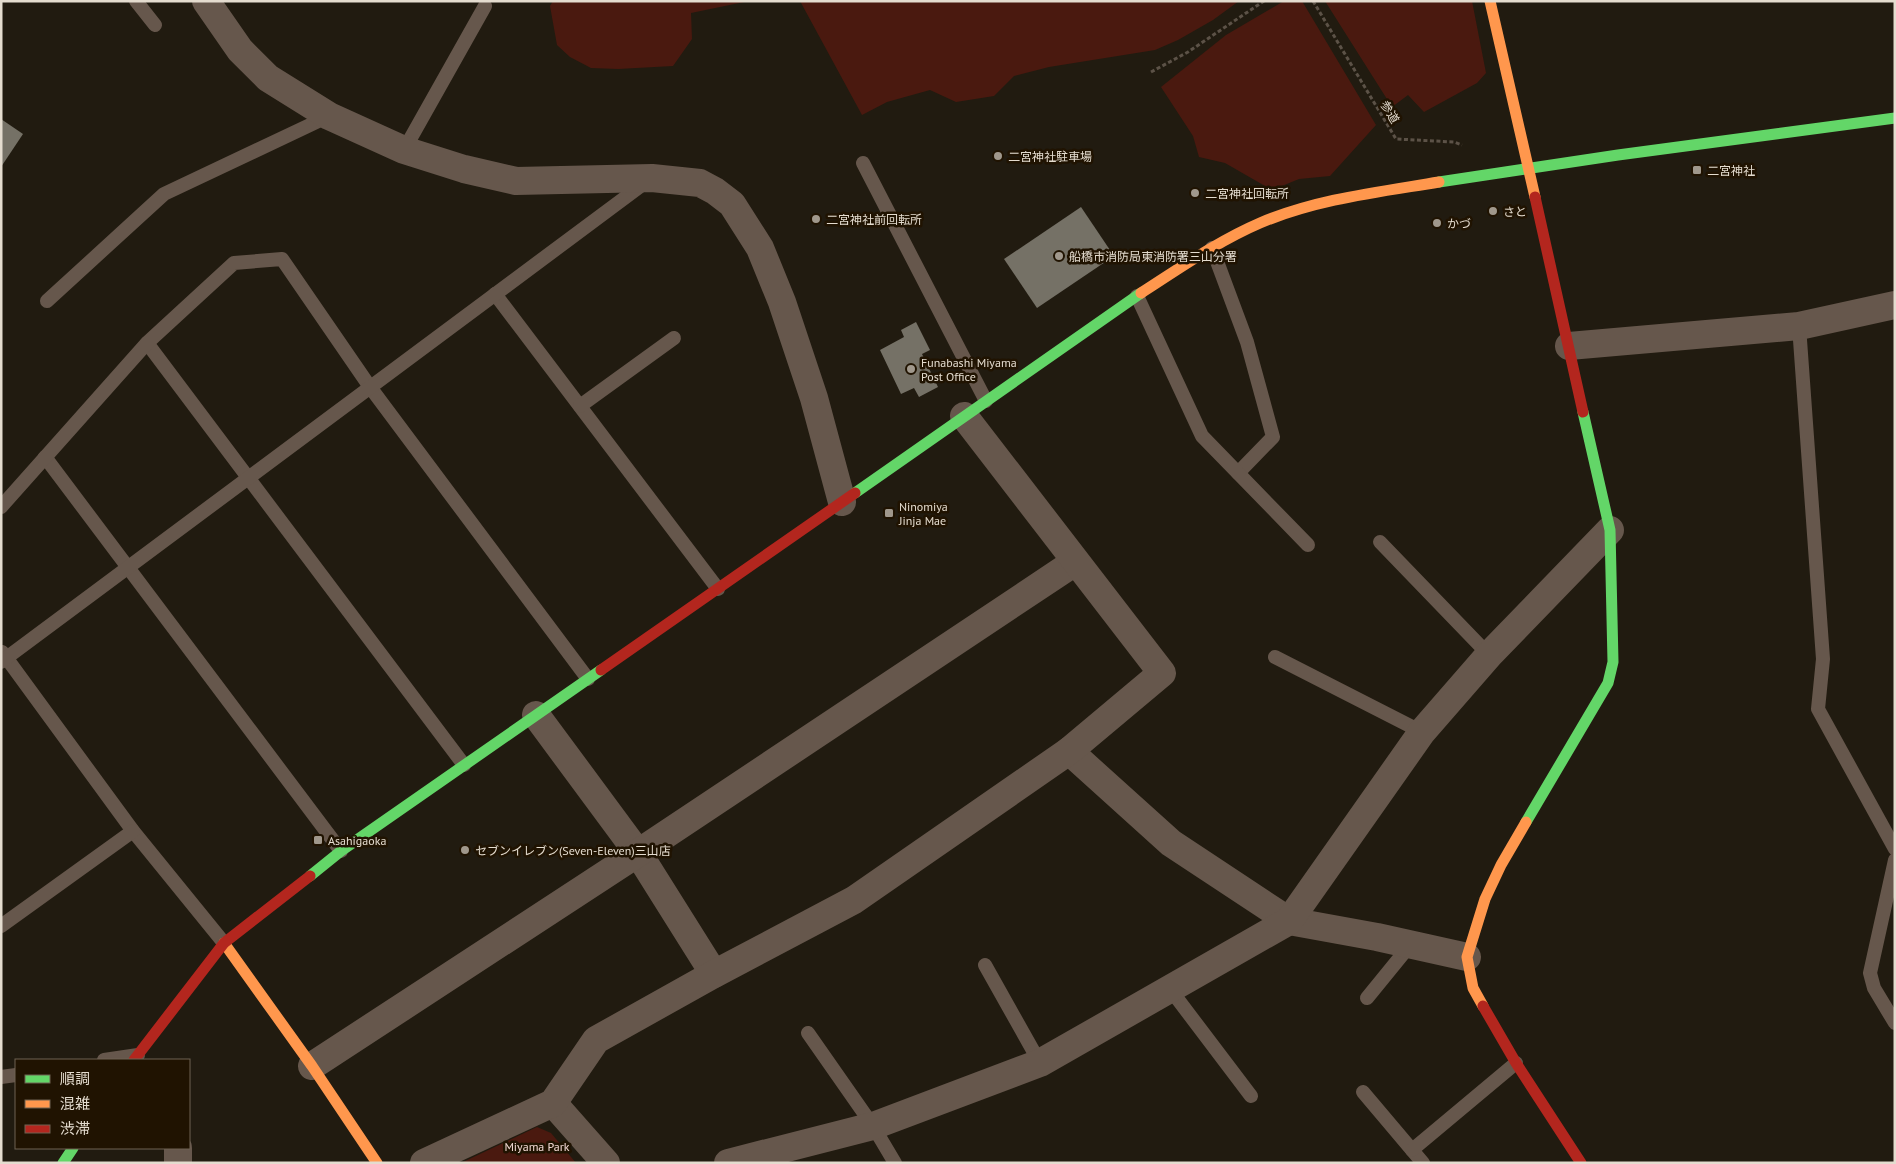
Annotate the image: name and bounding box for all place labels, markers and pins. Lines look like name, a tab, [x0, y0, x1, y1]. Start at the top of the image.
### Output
place label: 二宮神社駐車場	[1008, 149, 1092, 164]
marker: 二宮神社駐車場	[992, 150, 1004, 162]
place label: 二宮神社	[1707, 163, 1755, 178]
marker: 二宮神社	[1691, 164, 1703, 176]
place label: 二宮神社回転所	[1205, 186, 1289, 201]
marker: 二宮神社回転所	[1189, 187, 1201, 199]
place label: さと	[1503, 204, 1527, 219]
marker: さと	[1487, 205, 1499, 217]
place label: 二宮神社前回転所	[826, 212, 922, 227]
marker: 二宮神社前回転所	[810, 213, 822, 225]
place label: かづ	[1447, 216, 1471, 231]
marker: かづ	[1431, 217, 1443, 229]
place label: 船橋市消防局東消防署三山分署	[1069, 249, 1237, 264]
marker: 船橋市消防局東消防署三山分署	[1053, 250, 1065, 262]
place label: Funabashi Miyama Post Office	[921, 355, 1017, 384]
marker: Funabashi Miyama Post Office	[905, 363, 917, 375]
place label: Ninomiya Jinja Mae	[898, 499, 948, 528]
marker: Ninomiya Jinja Mae	[883, 507, 895, 519]
place label: Asahigaoka	[328, 833, 386, 848]
marker: Asahigaoka	[312, 834, 324, 846]
place label: セブンイレブン(Seven-Eleven)三山店	[475, 843, 671, 858]
marker: セブンイレブン(Seven-Eleven)三山店	[459, 844, 471, 856]

